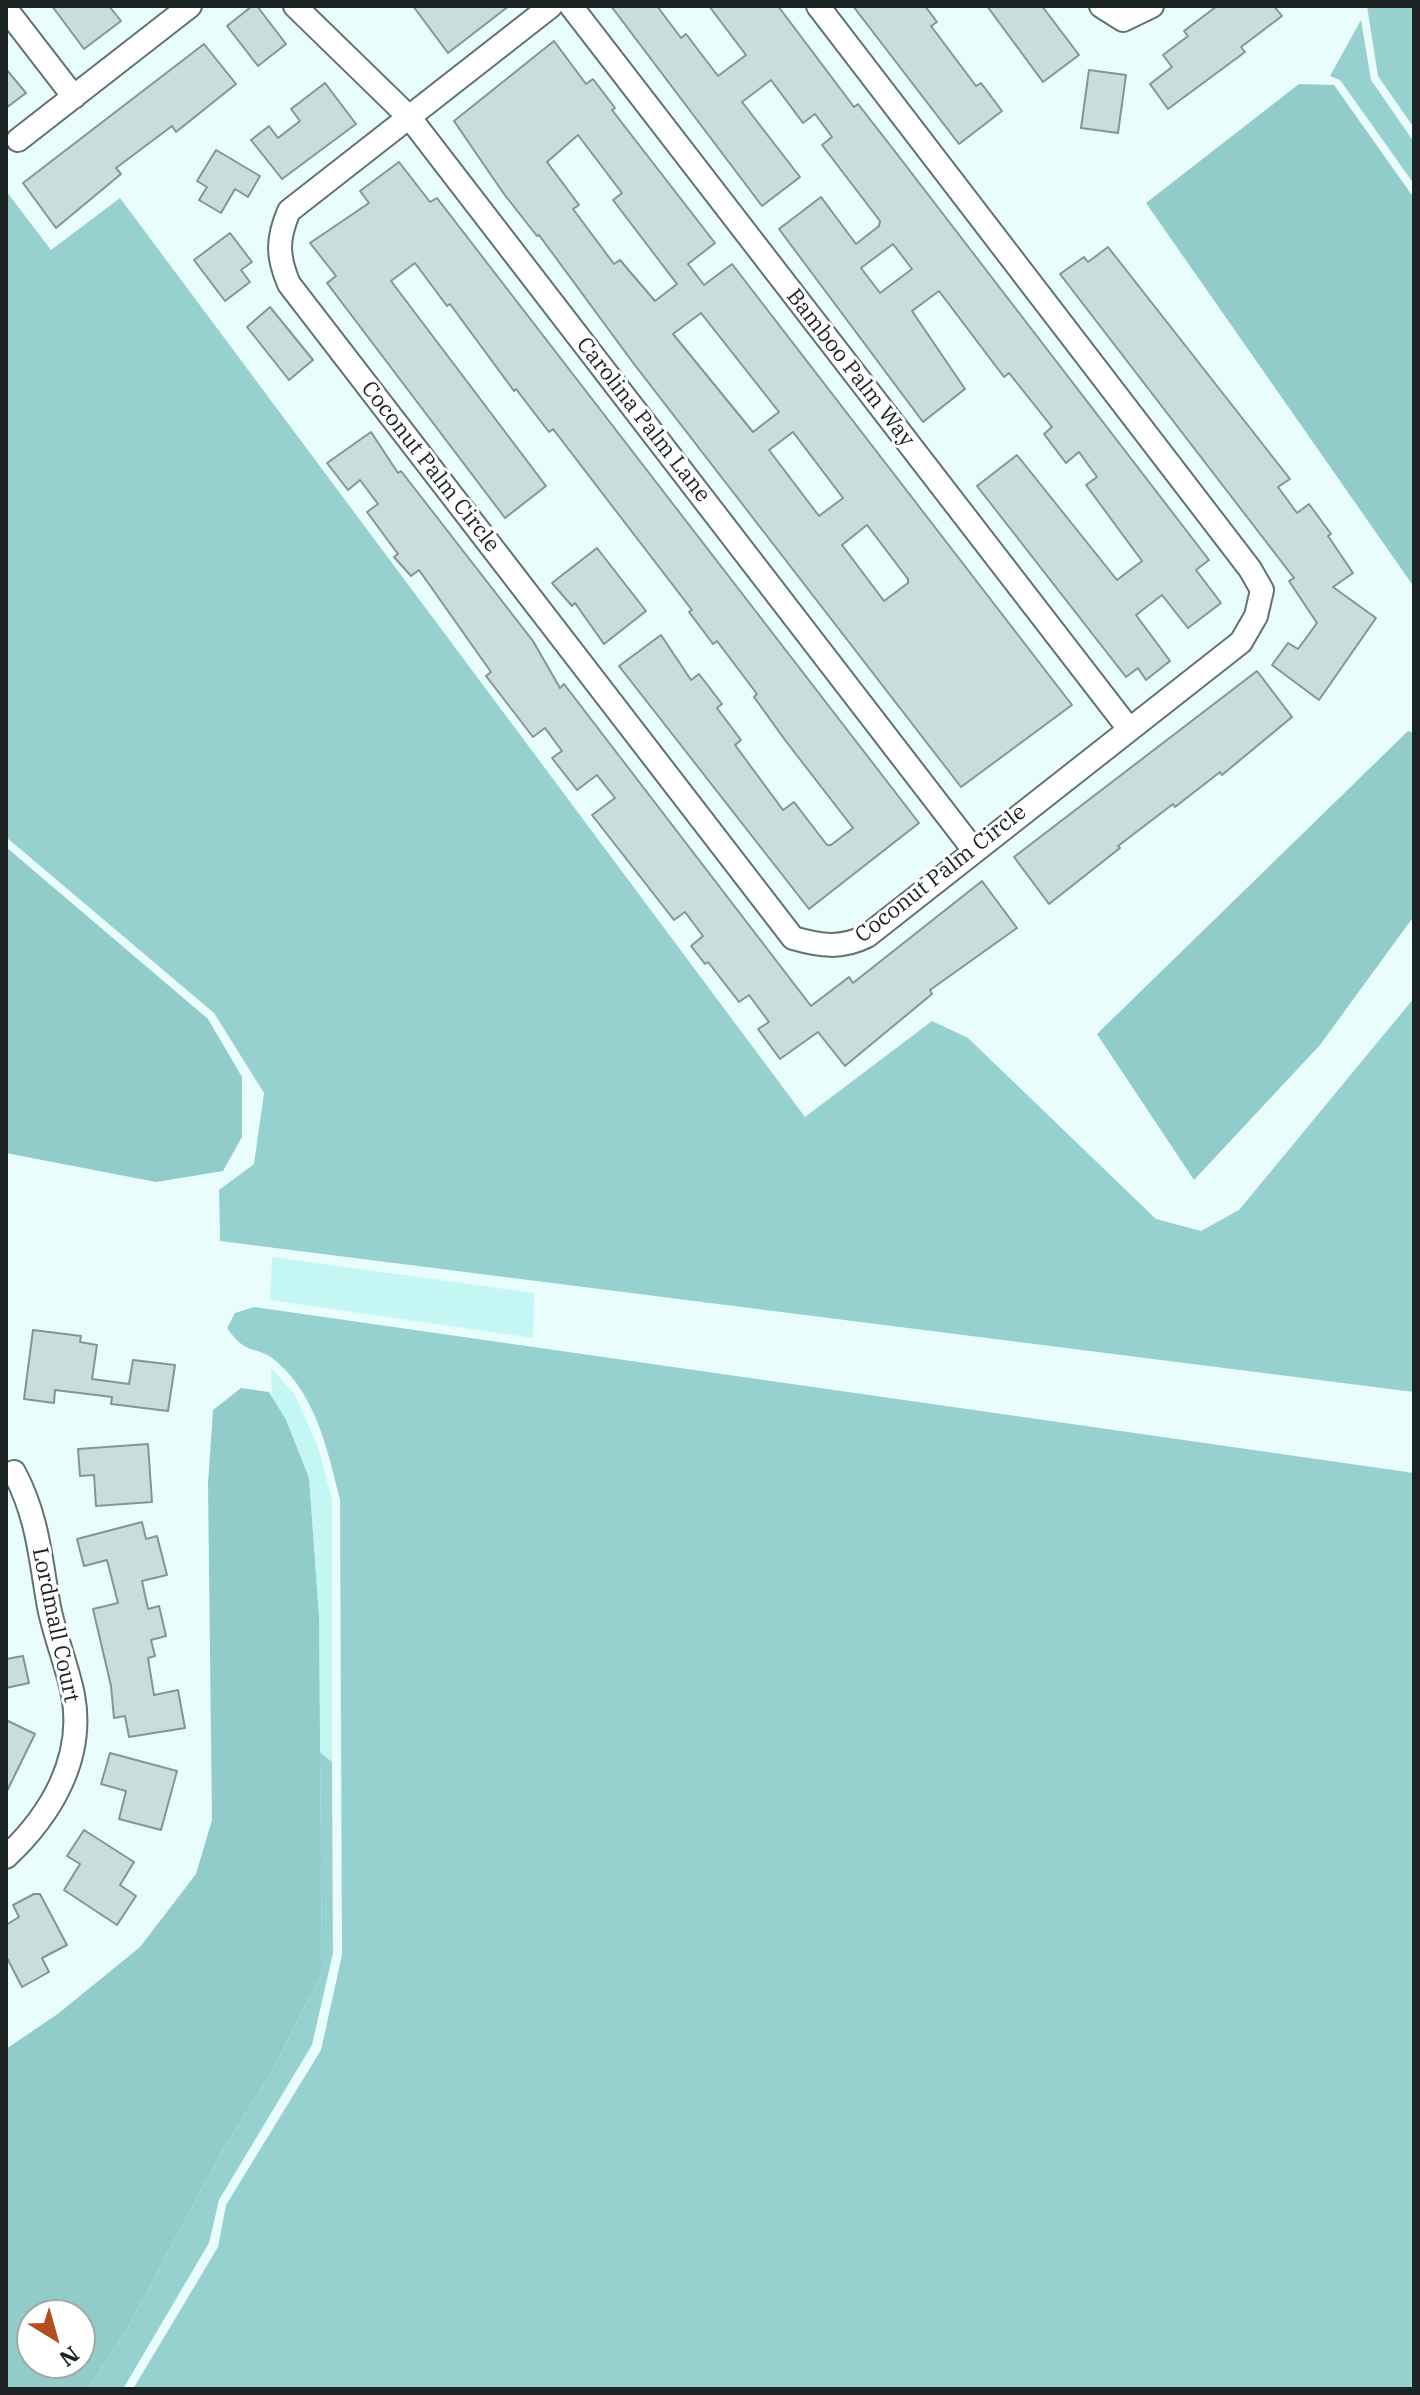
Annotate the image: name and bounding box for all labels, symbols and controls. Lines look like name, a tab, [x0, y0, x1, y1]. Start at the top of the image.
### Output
street label: Bamboo Palm Way	[780, 284, 920, 452]
street label: Carolina Palm Lane	[570, 332, 716, 508]
street label: Coconut Palm Circle	[355, 376, 505, 558]
street label: Coconut Palm Circle	[850, 799, 1032, 949]
street label: Lordmall Court	[26, 1545, 84, 1705]
north arrow	[16, 2299, 96, 2379]
text: N	[54, 2340, 85, 2374]

